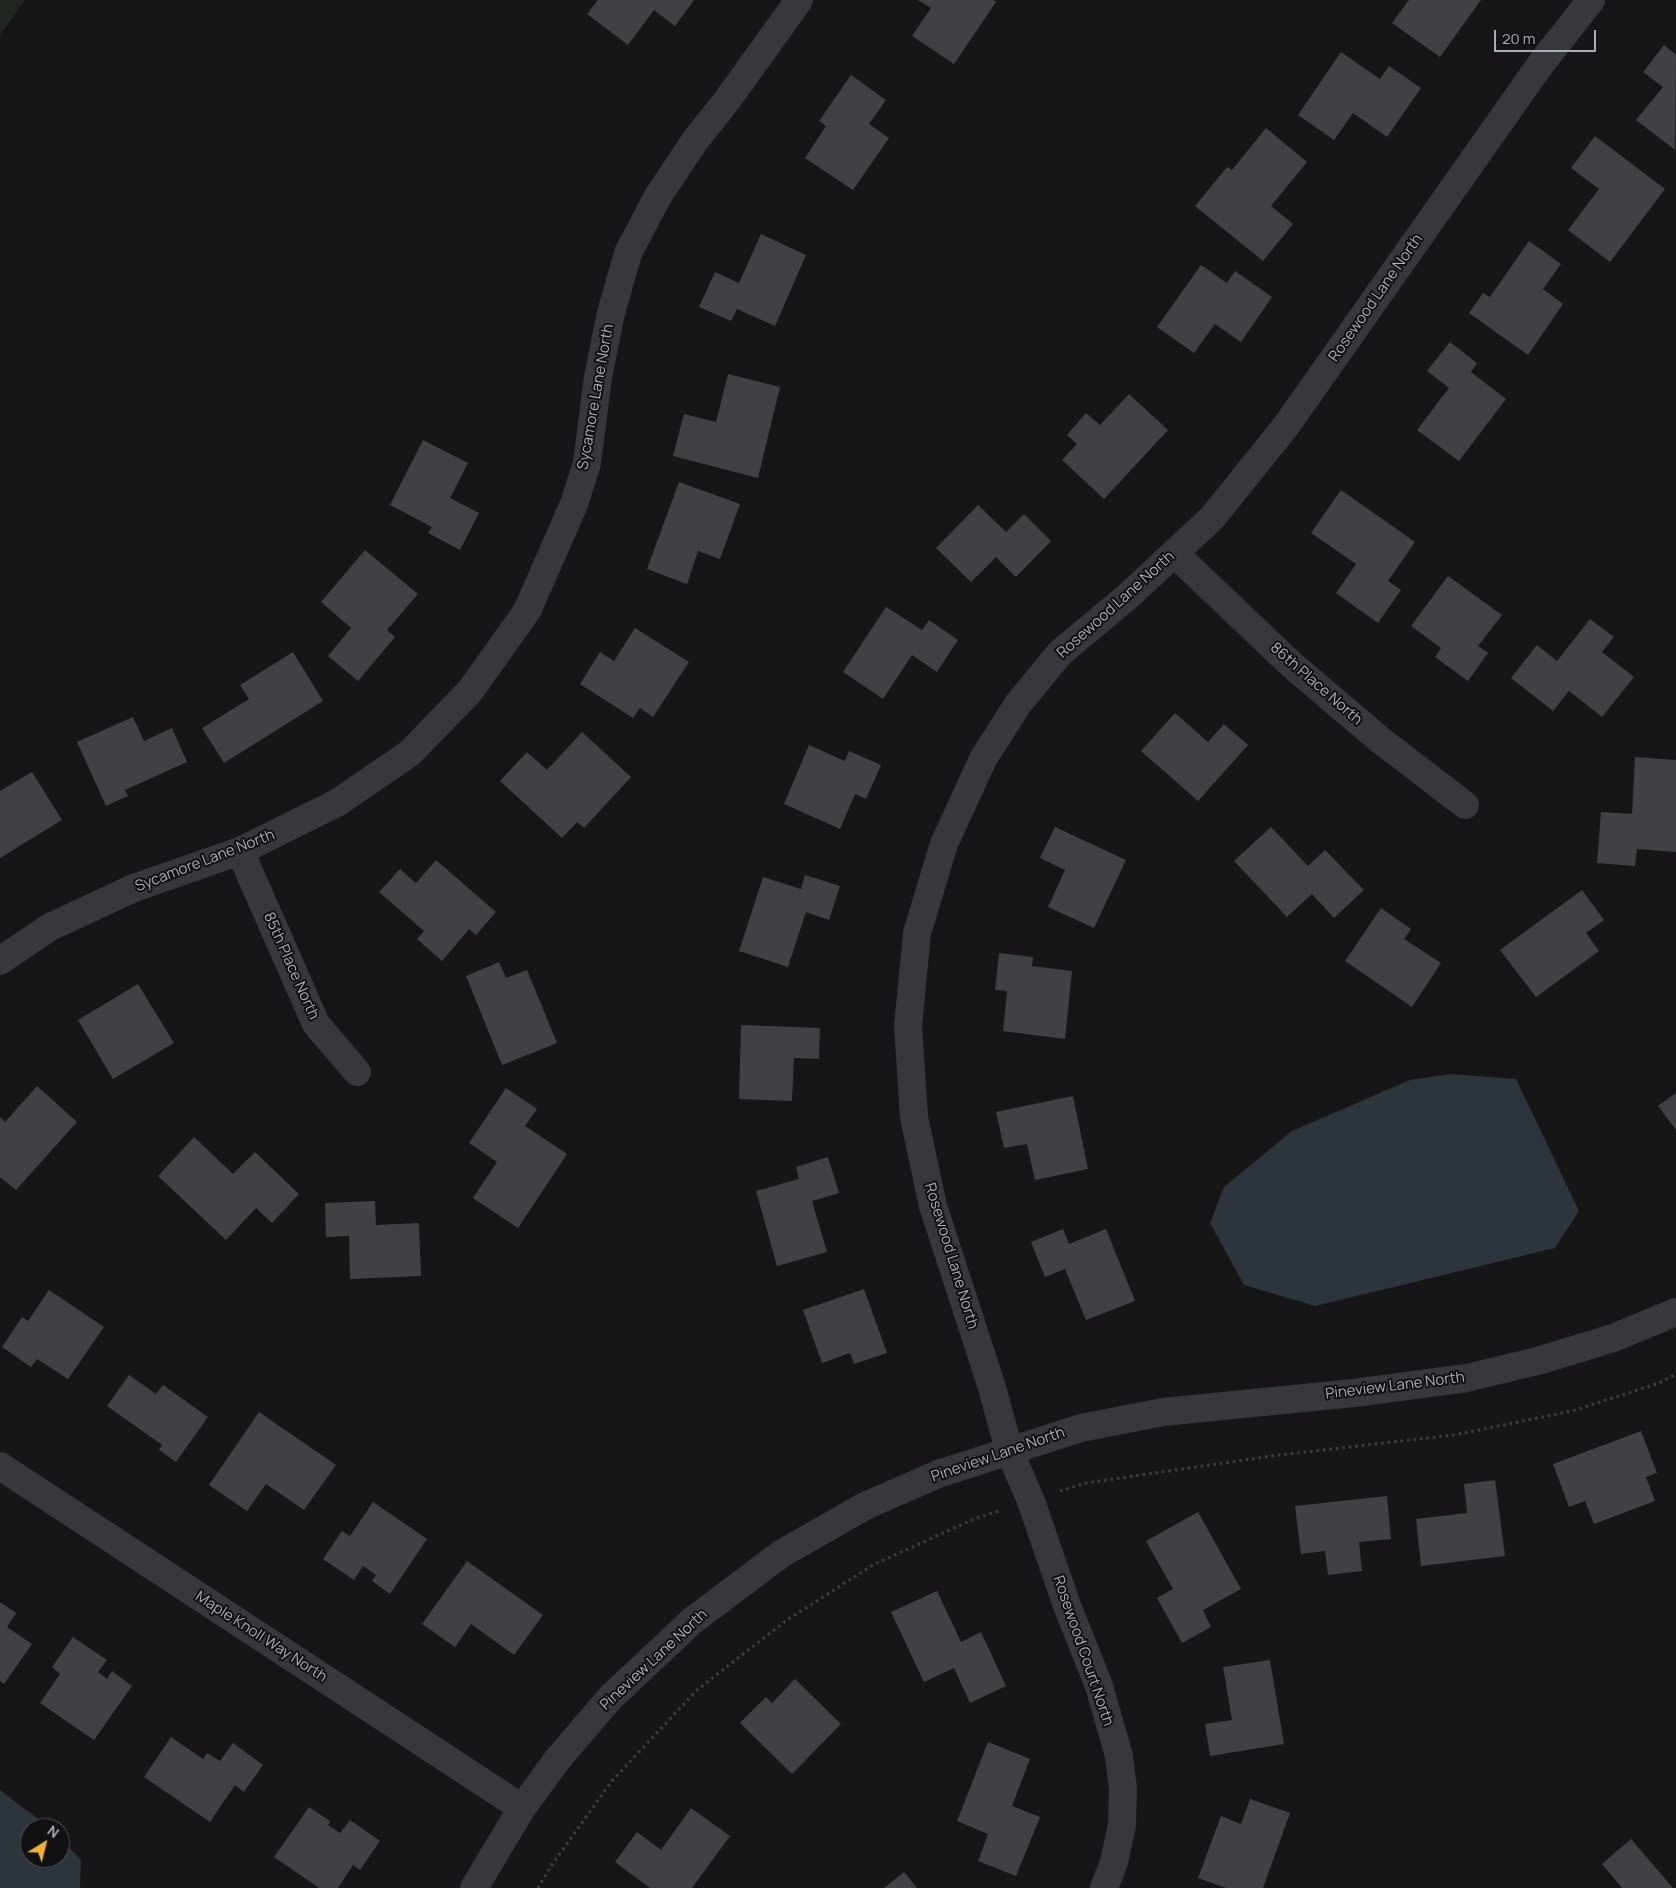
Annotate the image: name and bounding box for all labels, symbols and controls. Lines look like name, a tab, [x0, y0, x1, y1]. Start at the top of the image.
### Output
scale bar	[1496, 20, 1598, 52]
text: 20 m	[1502, 28, 1535, 49]
street label: Rosewood Lane North	[1325, 231, 1427, 365]
street label: Sycamore Lane North	[574, 323, 618, 471]
street label: Rosewood Lane North	[1054, 548, 1178, 662]
street label: 86th Place North	[1266, 639, 1366, 729]
street label: Sycamore Lane North	[133, 826, 277, 896]
street label: 85th Place North	[259, 910, 323, 1022]
street label: Rosewood Lane North	[920, 1181, 982, 1331]
street label: Pineview Lane North	[1324, 1369, 1466, 1403]
street label: Pineview Lane North	[929, 1424, 1067, 1486]
street label: Rosewood Court North	[1049, 1573, 1117, 1729]
street label: Maple Knoll Way North	[192, 1588, 330, 1686]
street label: Pineview Lane North	[597, 1606, 711, 1714]
north arrow	[20, 1818, 70, 1868]
text: N	[44, 1821, 63, 1842]

